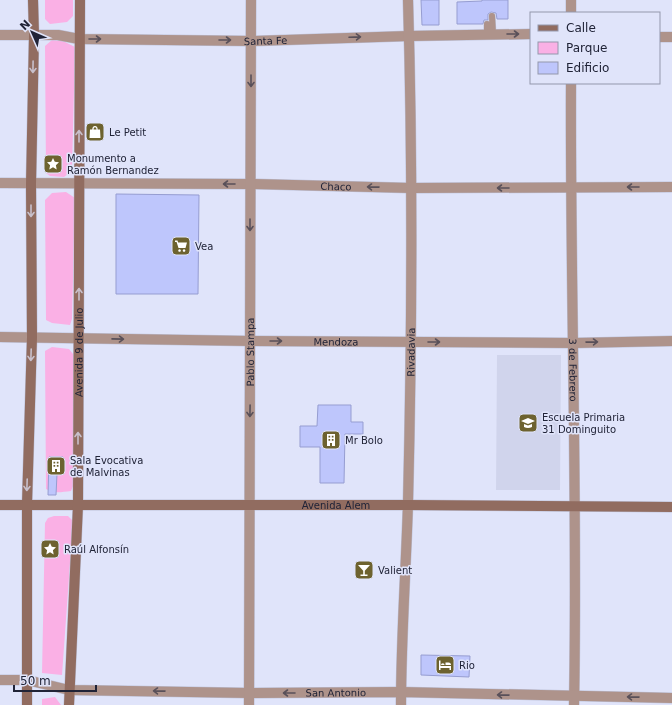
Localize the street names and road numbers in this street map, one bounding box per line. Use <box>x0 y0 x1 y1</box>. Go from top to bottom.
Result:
street label: Santa Fe <box>244 34 288 47</box>
street label: Chaco <box>320 180 352 192</box>
street label: Avenida 9 de Julio <box>73 307 84 397</box>
street label: Pablo Stampa <box>244 318 256 386</box>
street label: Rivadavia <box>405 328 416 377</box>
street label: Mendoza <box>313 336 359 347</box>
street label: 3 de Febrero <box>567 338 579 402</box>
street label: Avenida Alem <box>302 500 370 511</box>
street label: San Antonio <box>306 687 366 698</box>

